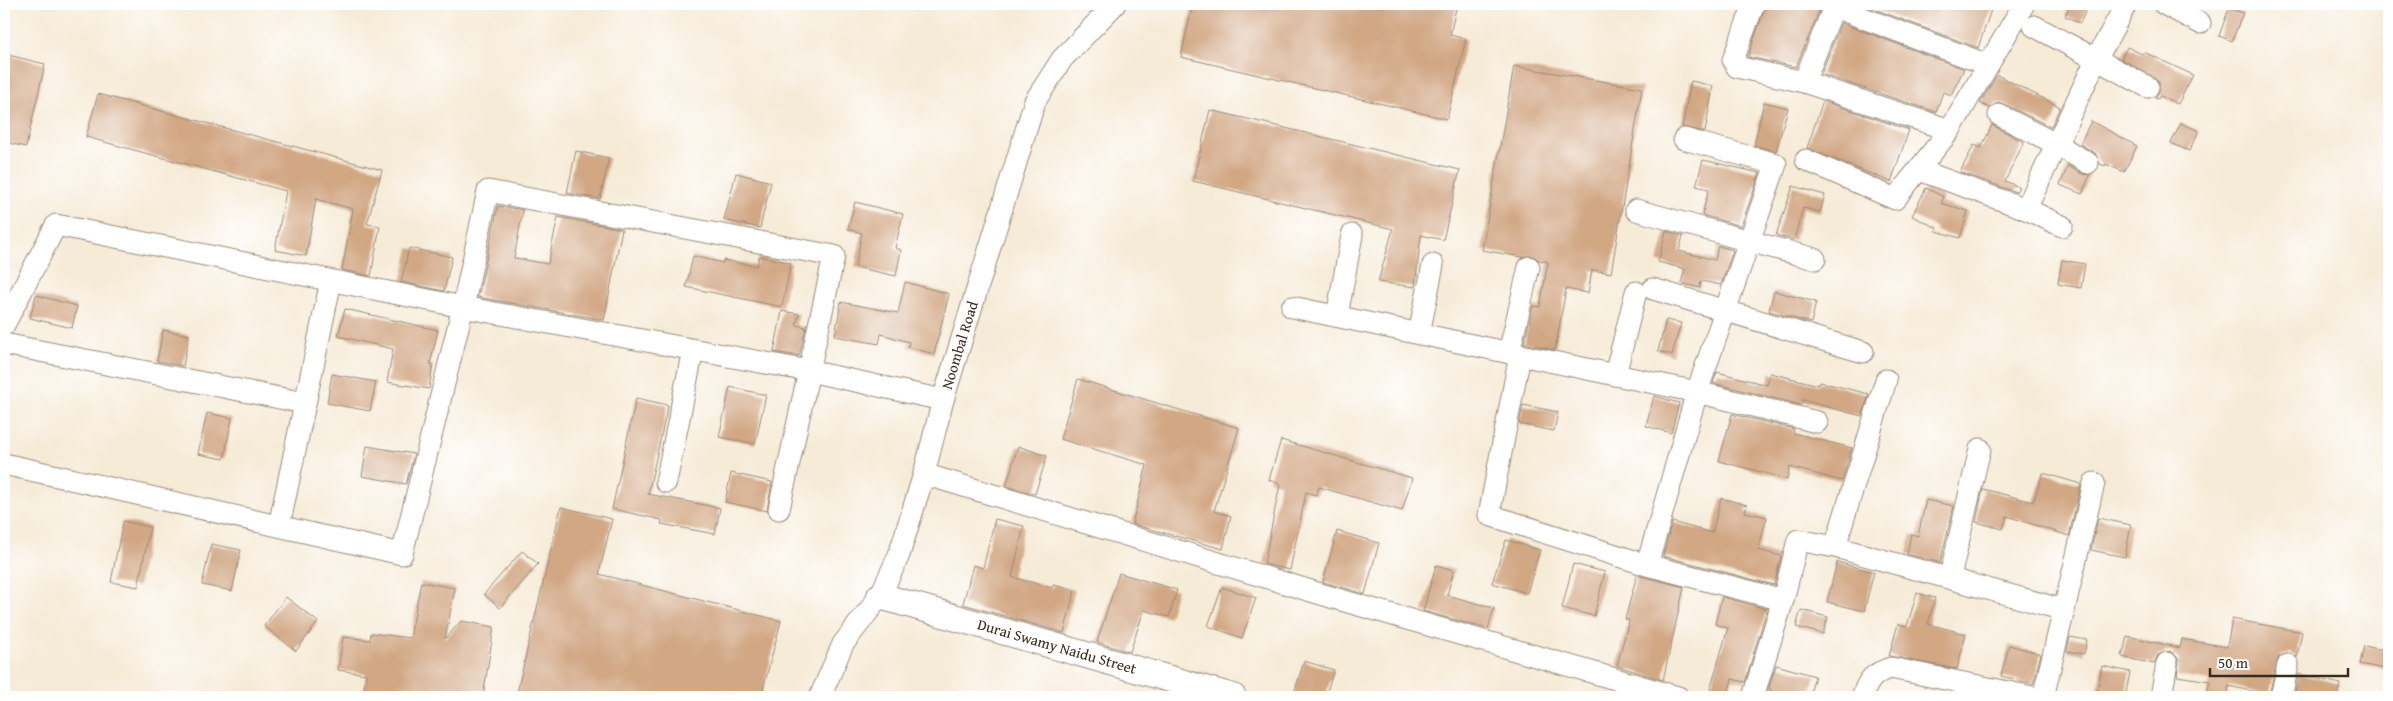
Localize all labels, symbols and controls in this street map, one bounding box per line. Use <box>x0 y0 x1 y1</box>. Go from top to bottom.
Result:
street label: Noombal Road <box>936 298 983 392</box>
street label: Durai Swamy Naidu Street <box>975 613 1140 679</box>
scale bar <box>2210 646 2348 678</box>
text: 50 m <box>2218 652 2249 673</box>

